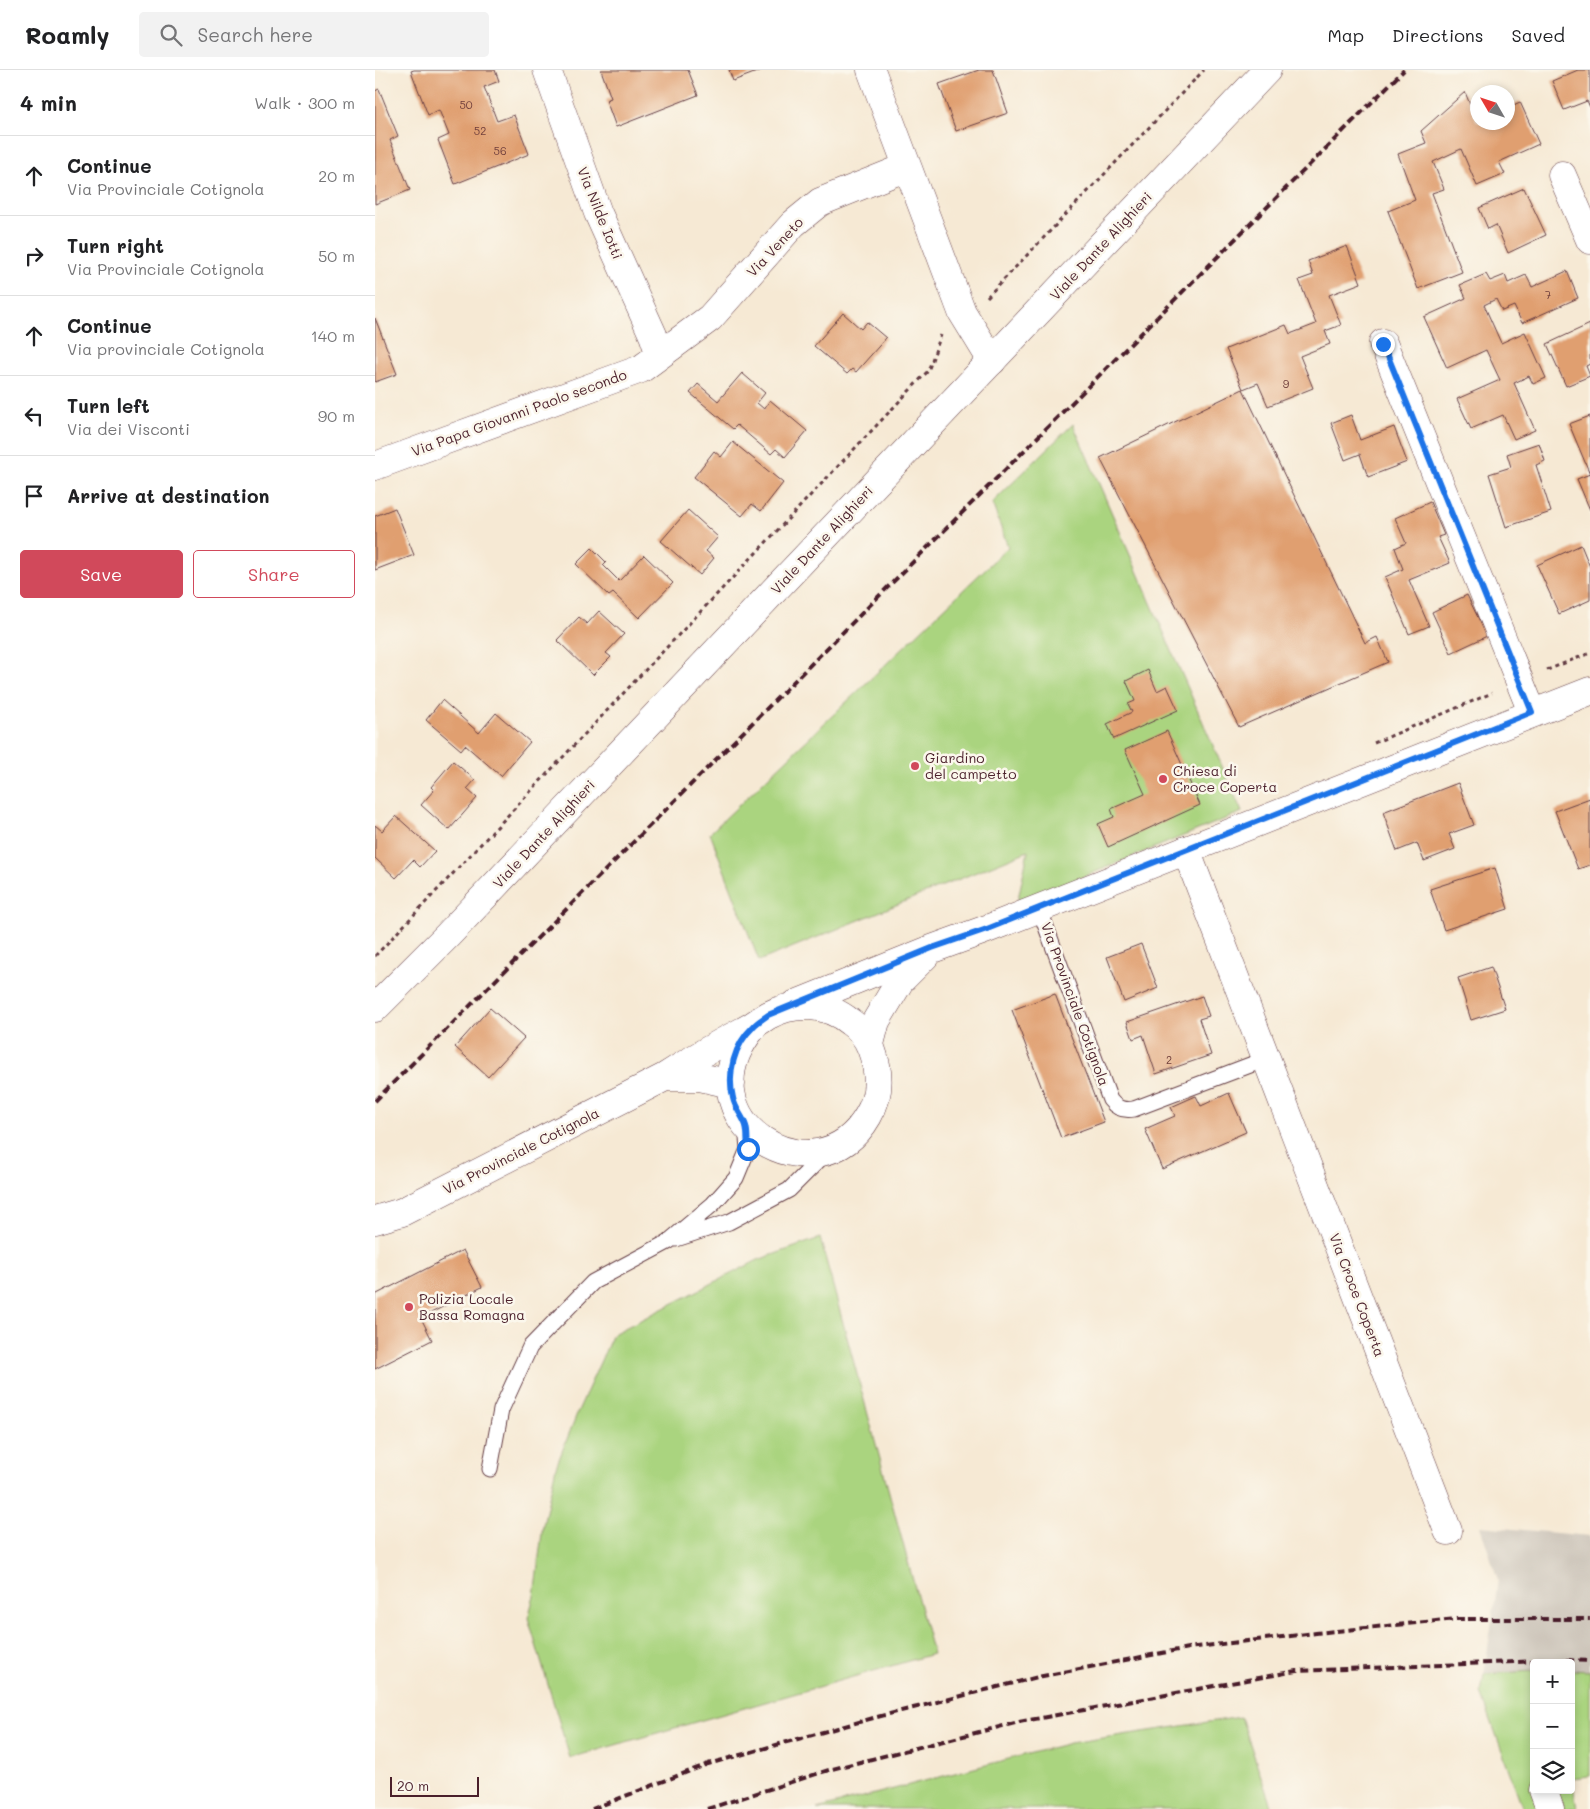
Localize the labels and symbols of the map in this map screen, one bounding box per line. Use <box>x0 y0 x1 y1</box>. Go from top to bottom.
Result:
north arrow <box>1470 85 1515 130</box>
house number: 50 <box>459 97 473 112</box>
house number: 52 <box>474 123 486 138</box>
house number: 56 <box>493 143 507 158</box>
street label: Via Nilde Iotti <box>573 164 628 262</box>
street label: Viale Dante Alighieri <box>1045 187 1156 304</box>
street label: Via Veneto <box>742 213 807 281</box>
house number: 7 <box>1545 287 1551 302</box>
route end <box>1372 333 1395 356</box>
street label: Via Papa Giovanni Paolo secondo <box>409 365 629 460</box>
house number: 9 <box>1283 376 1290 391</box>
street label: Viale Dante Alighieri <box>766 481 877 598</box>
place label: Giardino del campetto <box>925 748 1017 783</box>
marker: Giardino del campetto <box>909 760 921 772</box>
place label: Chiesa di Croce Coperta <box>1173 761 1277 796</box>
marker: Chiesa di Croce Coperta <box>1157 773 1169 785</box>
street label: Viale Dante Alighieri <box>488 775 599 892</box>
street label: Via Provinciale Cotignola <box>1037 919 1114 1088</box>
house number: 2 <box>1166 1052 1172 1067</box>
street label: Via Provinciale Cotignola <box>439 1103 602 1198</box>
route start <box>737 1138 760 1161</box>
street label: Via Croce Coperta <box>1325 1230 1390 1359</box>
place label: Polizia Locale Bassa Romagna <box>419 1289 525 1324</box>
marker: Polizia Locale Bassa Romagna <box>403 1301 415 1313</box>
scale bar <box>390 1774 479 1797</box>

